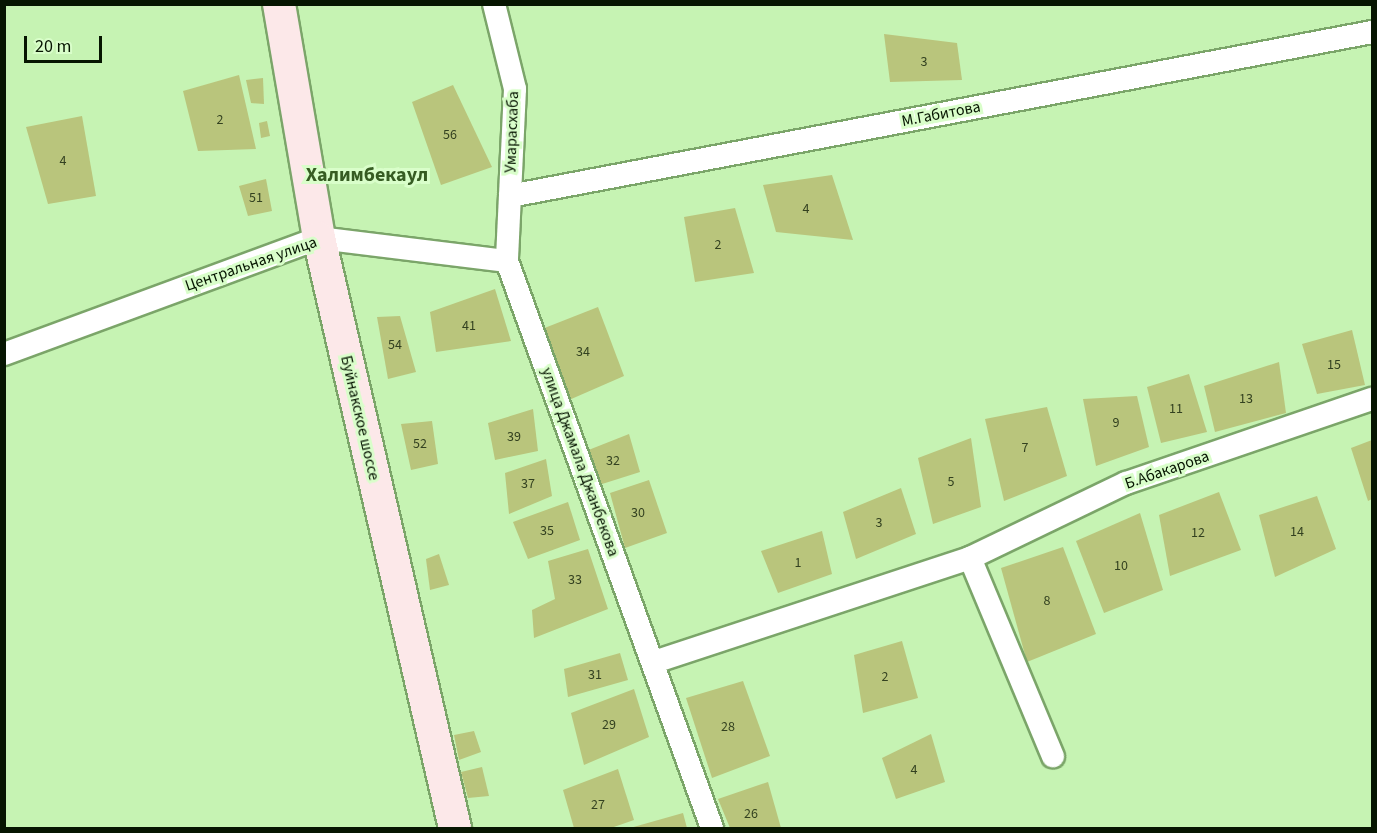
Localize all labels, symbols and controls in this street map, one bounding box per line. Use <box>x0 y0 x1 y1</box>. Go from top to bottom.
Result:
scale bar <box>27 24 105 62</box>
text: 20 m <box>35 34 71 59</box>
house number: 3 <box>921 54 927 70</box>
street label: Умарасхаба <box>501 91 523 173</box>
street label: М.Габитова <box>900 97 982 131</box>
house number: 2 <box>217 112 223 128</box>
house number: 56 <box>443 127 457 143</box>
house number: 4 <box>60 153 66 169</box>
district label: Халимбекаул <box>306 163 428 187</box>
house number: 51 <box>249 190 263 206</box>
house number: 4 <box>803 201 809 217</box>
street label: Центральная улица <box>183 232 319 296</box>
house number: 2 <box>715 237 721 253</box>
house number: 41 <box>462 318 476 334</box>
house number: 54 <box>388 337 402 353</box>
house number: 34 <box>576 344 590 360</box>
street label: Буйнакское шоссе <box>336 354 384 482</box>
house number: 15 <box>1327 357 1341 373</box>
street label: улица Джамала Джанбекова <box>537 365 623 559</box>
house number: 13 <box>1239 391 1253 407</box>
house number: 11 <box>1169 401 1183 417</box>
house number: 9 <box>1113 415 1119 431</box>
house number: 39 <box>507 429 521 445</box>
house number: 52 <box>413 436 427 452</box>
house number: 7 <box>1022 440 1028 456</box>
street label: Б.Абакарова <box>1122 447 1212 493</box>
house number: 32 <box>606 453 620 469</box>
house number: 5 <box>948 474 954 490</box>
house number: 37 <box>521 476 535 492</box>
house number: 30 <box>631 505 645 521</box>
house number: 3 <box>876 515 882 531</box>
house number: 35 <box>540 523 554 539</box>
house number: 14 <box>1290 524 1304 540</box>
house number: 12 <box>1191 525 1205 541</box>
house number: 1 <box>795 555 801 571</box>
house number: 10 <box>1114 558 1128 574</box>
house number: 33 <box>568 572 582 588</box>
house number: 8 <box>1044 593 1050 609</box>
house number: 31 <box>588 667 602 683</box>
house number: 2 <box>882 669 888 685</box>
house number: 29 <box>602 717 616 733</box>
house number: 28 <box>721 719 735 735</box>
house number: 4 <box>911 762 917 778</box>
house number: 27 <box>591 797 605 813</box>
house number: 26 <box>744 806 758 822</box>

